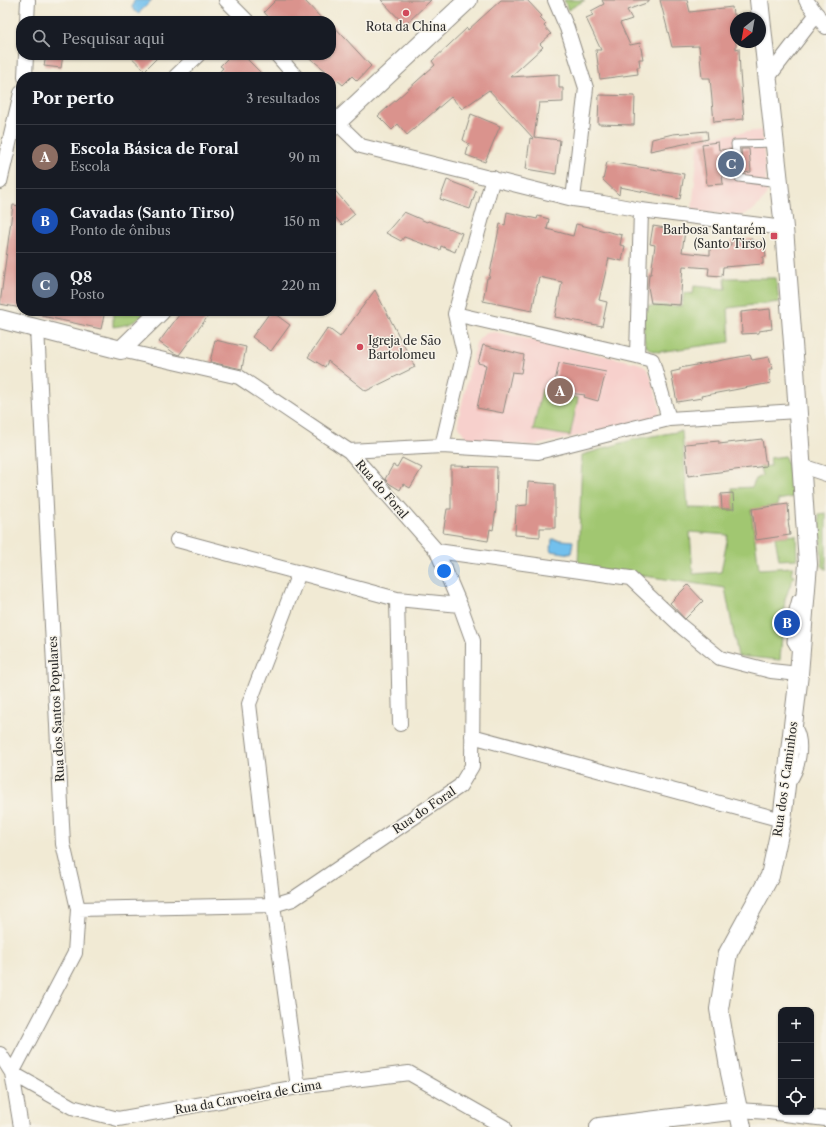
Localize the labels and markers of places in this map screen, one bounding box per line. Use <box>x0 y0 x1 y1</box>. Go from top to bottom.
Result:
marker: Rota da China <box>401 8 411 18</box>
place label: Rota da China <box>366 19 447 34</box>
pin: C <box>718 149 744 179</box>
place label: Barbosa Santarém (Santo Tirso) <box>663 222 766 251</box>
marker: Barbosa Santarém (Santo Tirso) <box>769 231 779 241</box>
place label: Igreja de São Bartolomeu <box>368 333 441 362</box>
marker: Igreja de São Bartolomeu <box>355 342 365 352</box>
pin: A <box>547 376 573 406</box>
pin: B <box>774 608 800 638</box>

